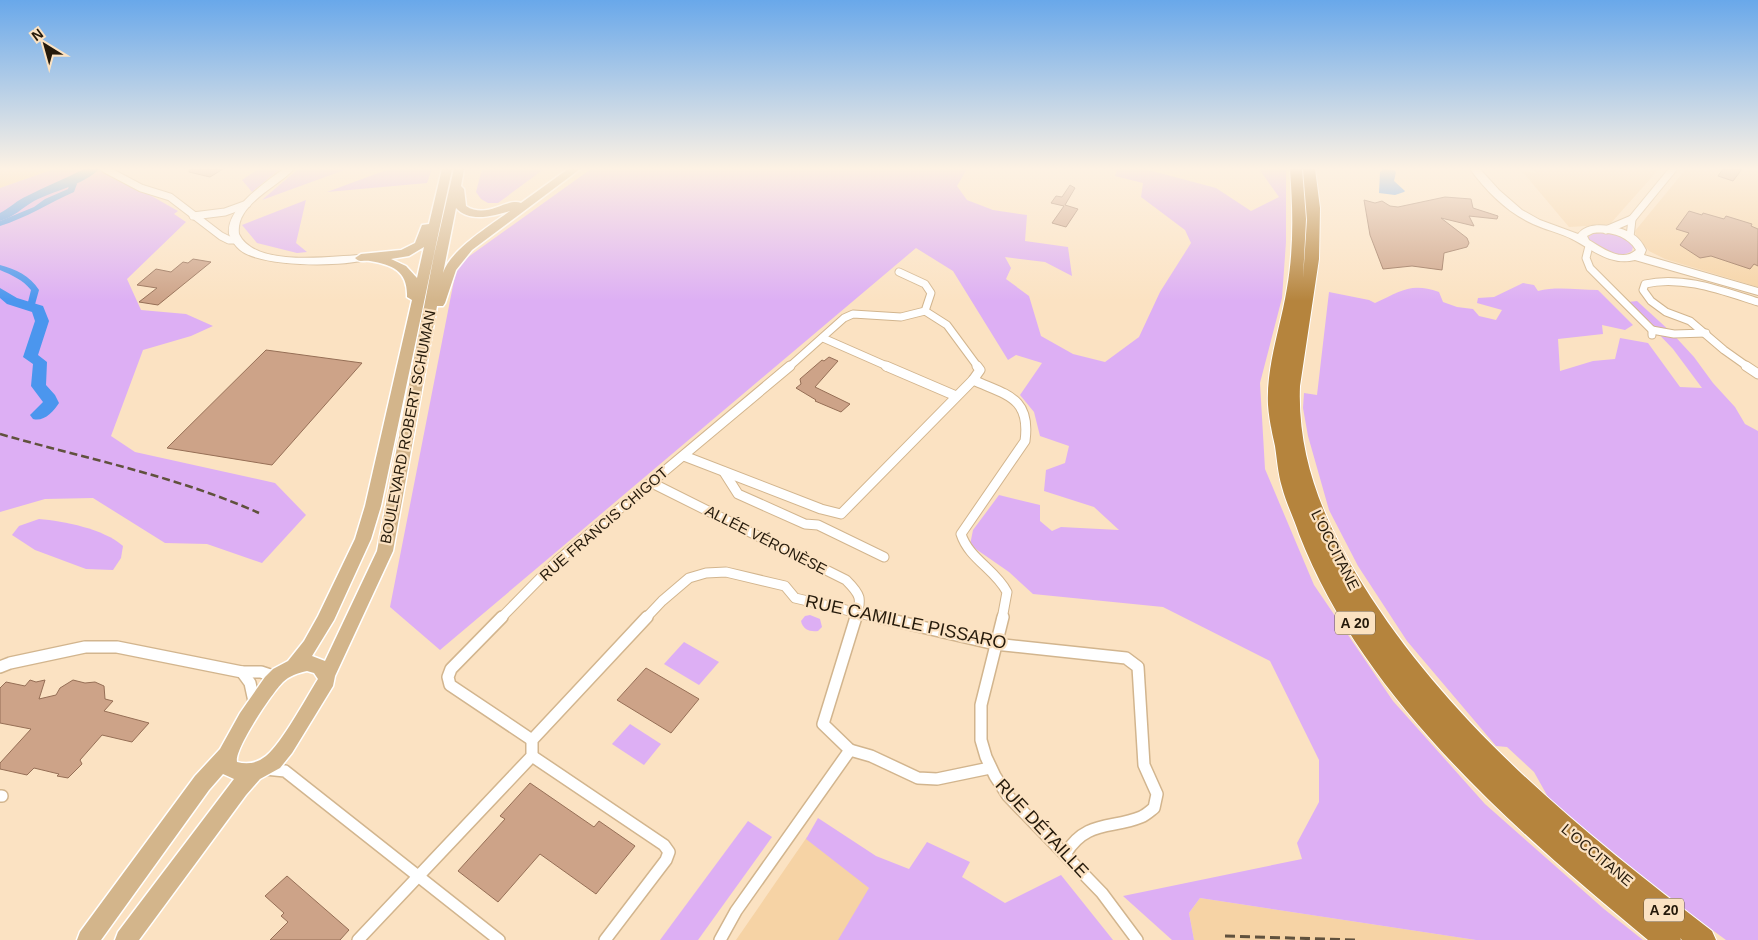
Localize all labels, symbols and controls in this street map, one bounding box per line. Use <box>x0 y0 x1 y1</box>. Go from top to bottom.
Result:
north arrow <box>20 20 70 70</box>
text: N <box>28 25 46 44</box>
street label: BOULEVARD ROBERT SCHUMAN <box>377 309 439 545</box>
street label: RUE FRANCIS CHIGOT <box>536 463 671 584</box>
street label: ALLÉE VÉRONÈSE <box>703 502 830 578</box>
street label: L'OCCITANE <box>1308 507 1363 593</box>
street label: RUE CAMILLE PISSARO <box>804 591 1008 653</box>
road number: A 20 <box>1335 612 1375 634</box>
street label: RUE DÉTAILLE <box>991 775 1093 881</box>
street label: L'OCCITANE <box>1558 820 1636 889</box>
road number: A 20 <box>1644 898 1684 922</box>

